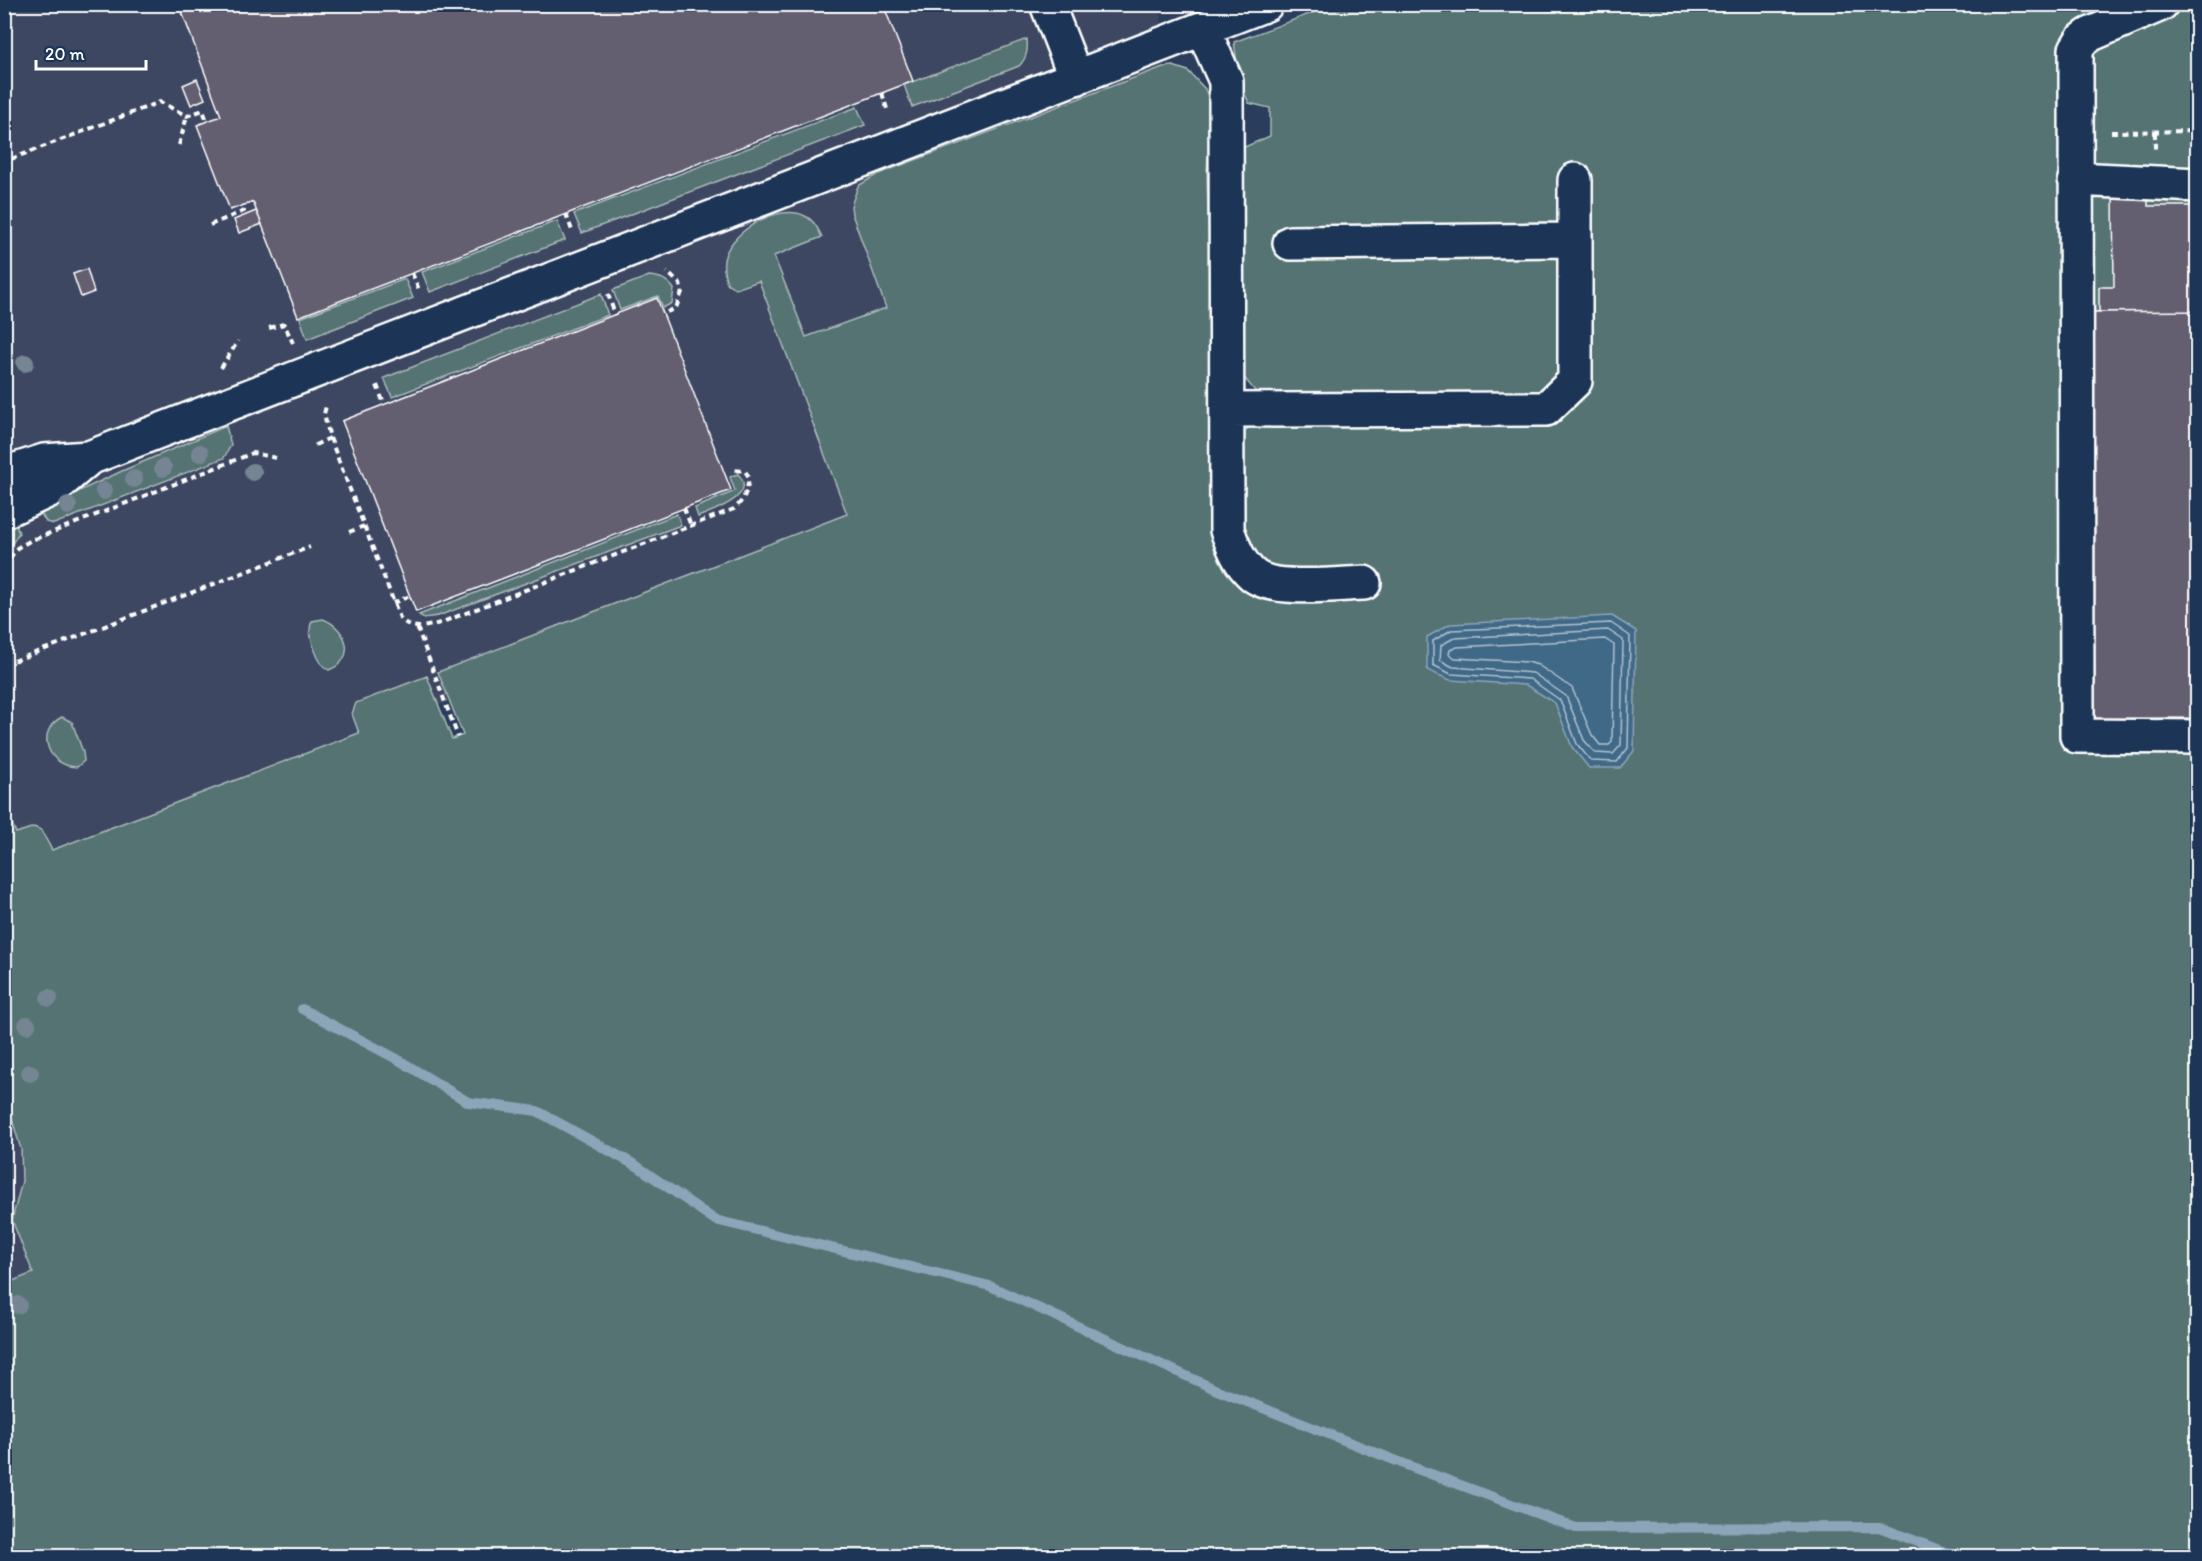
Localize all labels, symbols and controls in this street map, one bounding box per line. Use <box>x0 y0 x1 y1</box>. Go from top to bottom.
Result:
scale bar <box>36 33 146 71</box>
text: 20 m <box>45 43 85 65</box>

